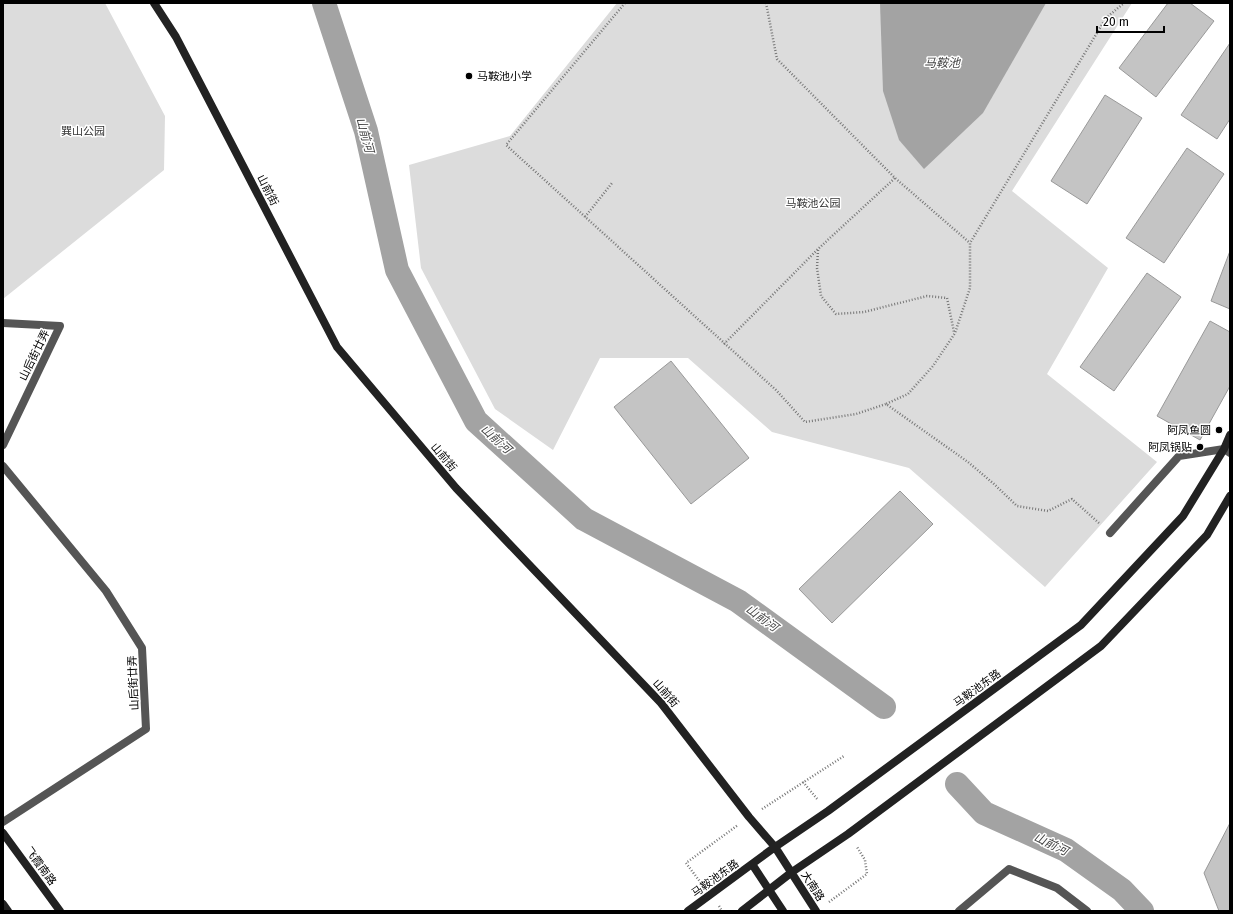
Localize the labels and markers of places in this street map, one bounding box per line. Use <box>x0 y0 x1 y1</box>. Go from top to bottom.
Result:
place label: 马鞍池小学 <box>477 70 532 83</box>
marker: 马鞍池小学 <box>464 71 474 81</box>
place label: 阿凤鱼圆 <box>1167 424 1211 437</box>
marker: 阿凤鱼圆 <box>1214 425 1224 435</box>
place label: 阿凤锅贴 <box>1148 441 1192 454</box>
marker: 阿凤锅贴 <box>1195 442 1205 452</box>

